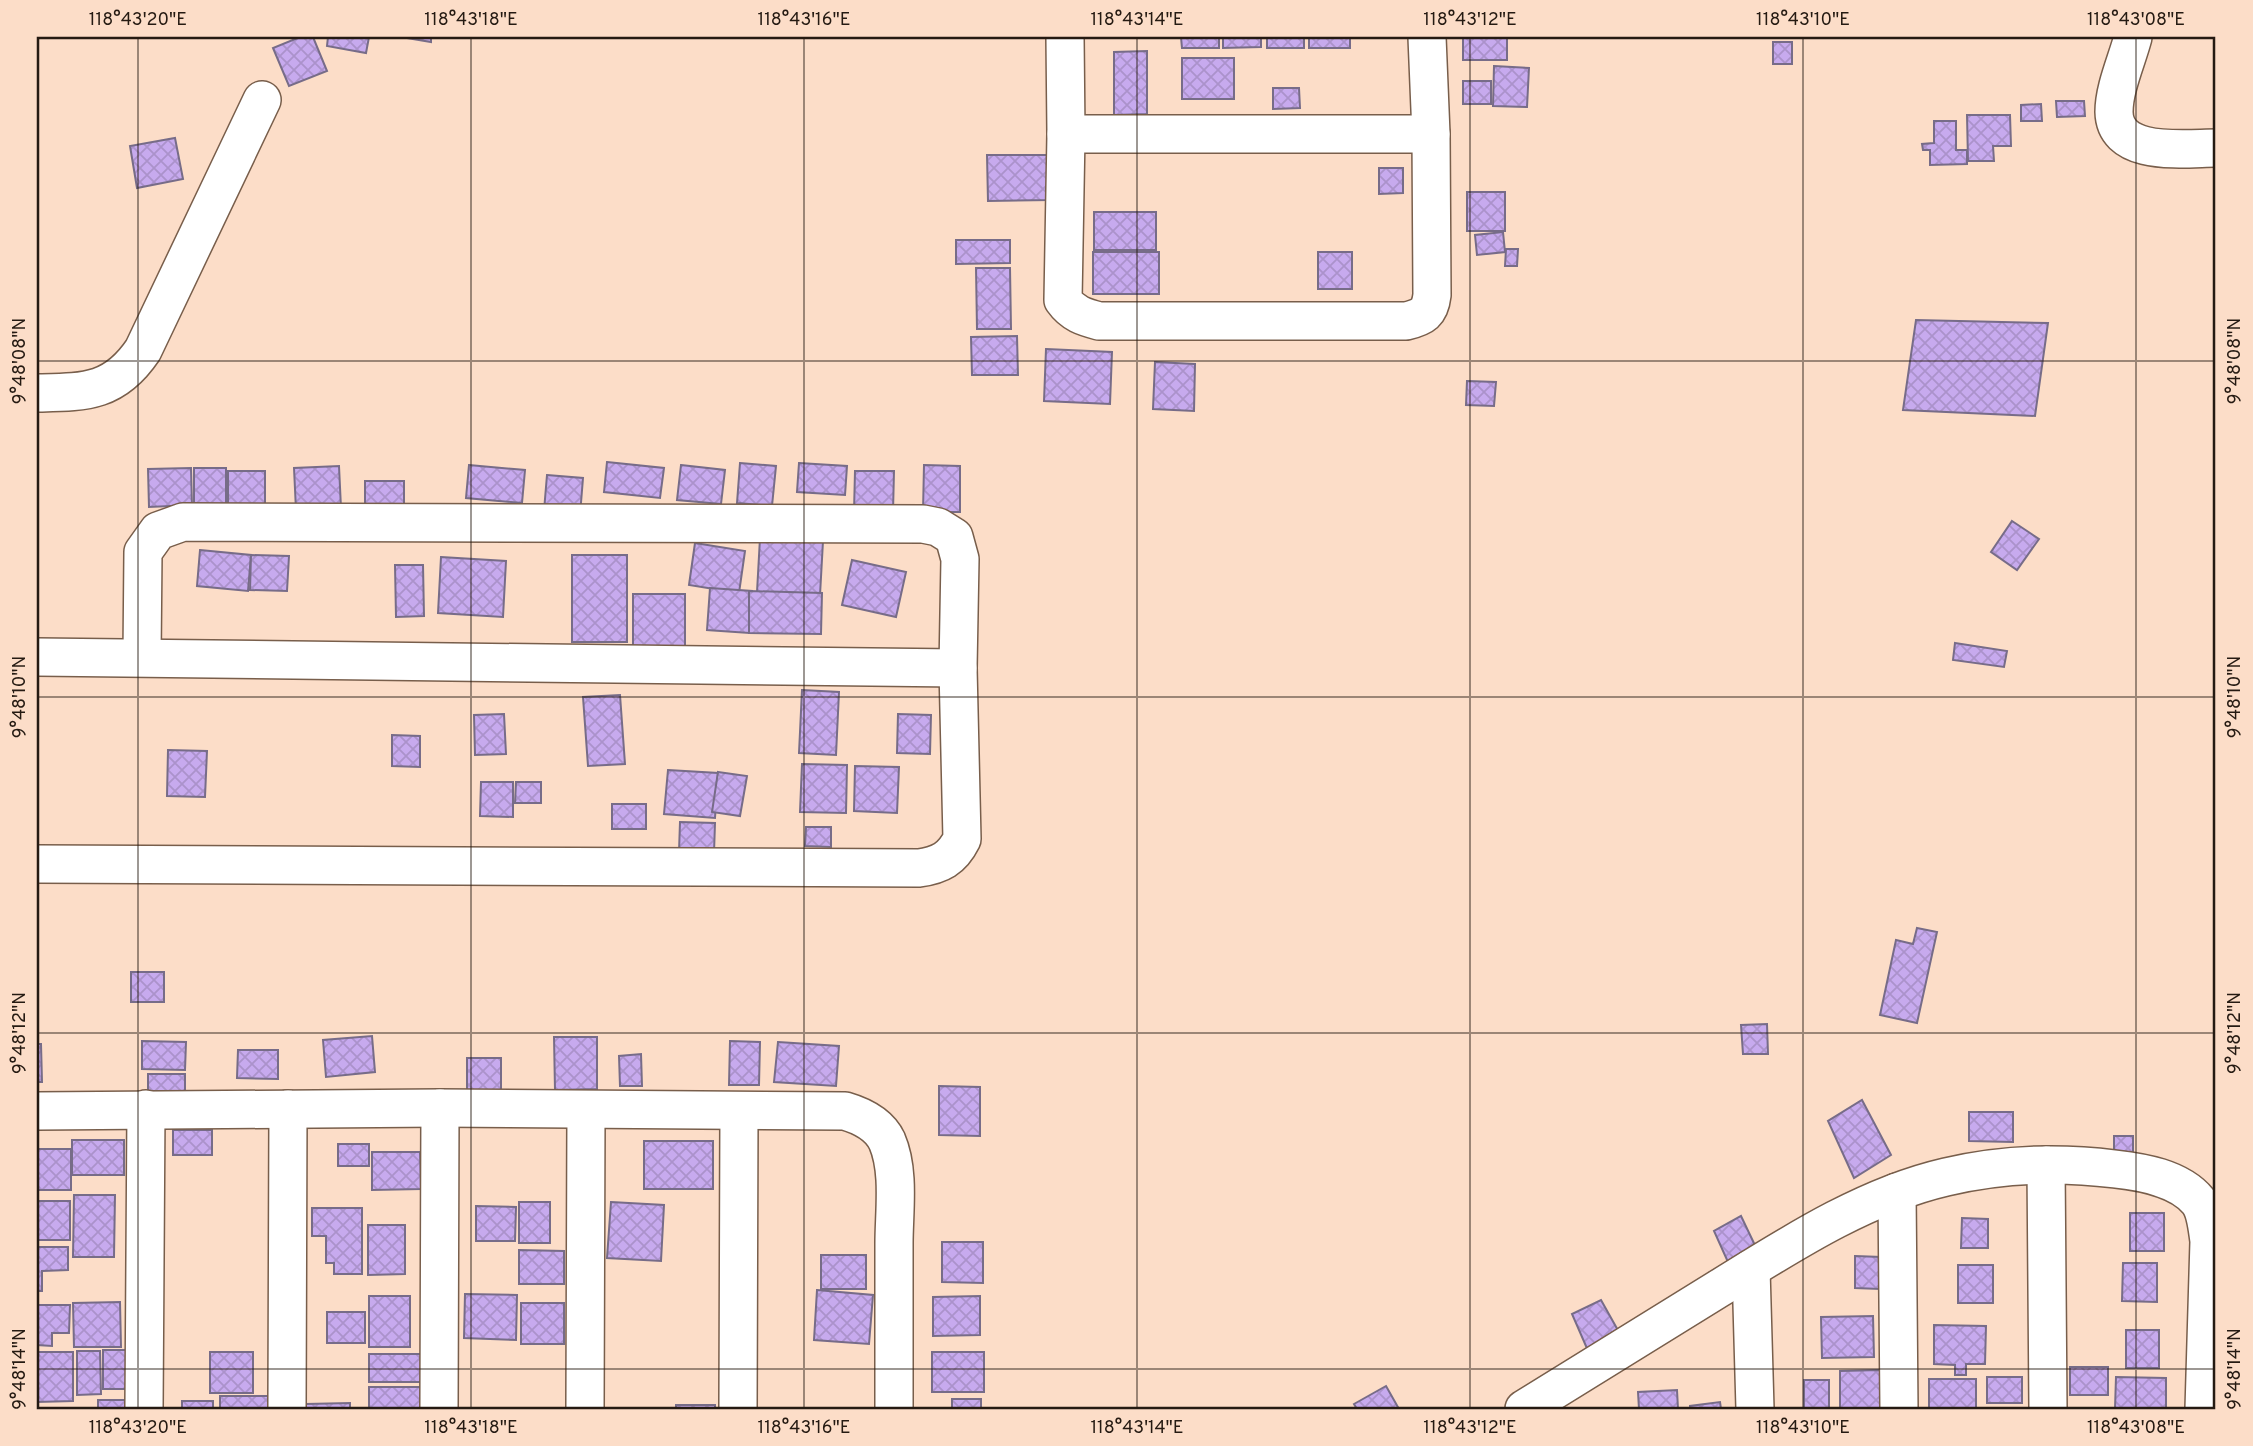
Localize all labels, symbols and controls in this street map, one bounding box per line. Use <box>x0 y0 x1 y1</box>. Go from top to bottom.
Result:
text: 118°43'20"E <box>89 9 187 32</box>
text: 118°43'18"E <box>424 9 518 32</box>
text: 118°43'16"E <box>757 9 851 32</box>
text: 118°43'14"E <box>1090 9 1184 32</box>
text: 118°43'12"E <box>1423 9 1517 32</box>
text: 118°43'10"E <box>1756 9 1850 32</box>
text: 118°43'08"E <box>2087 9 2185 32</box>
text: 9°48'08"N <box>9 318 32 404</box>
text: 9°48'08"N <box>2224 318 2247 404</box>
text: 9°48'10"N <box>9 656 32 738</box>
text: 9°48'10"N <box>2224 656 2247 738</box>
text: 9°48'12"N <box>9 992 32 1074</box>
text: 9°48'12"N <box>2224 992 2247 1074</box>
text: 9°48'14"N <box>9 1328 32 1410</box>
text: 9°48'14"N <box>2224 1328 2247 1410</box>
text: 118°43'20"E <box>89 1417 187 1440</box>
text: 118°43'18"E <box>424 1417 518 1440</box>
text: 118°43'16"E <box>757 1417 851 1440</box>
text: 118°43'14"E <box>1090 1417 1184 1440</box>
text: 118°43'12"E <box>1423 1417 1517 1440</box>
text: 118°43'10"E <box>1756 1417 1850 1440</box>
text: 118°43'08"E <box>2087 1417 2185 1440</box>

